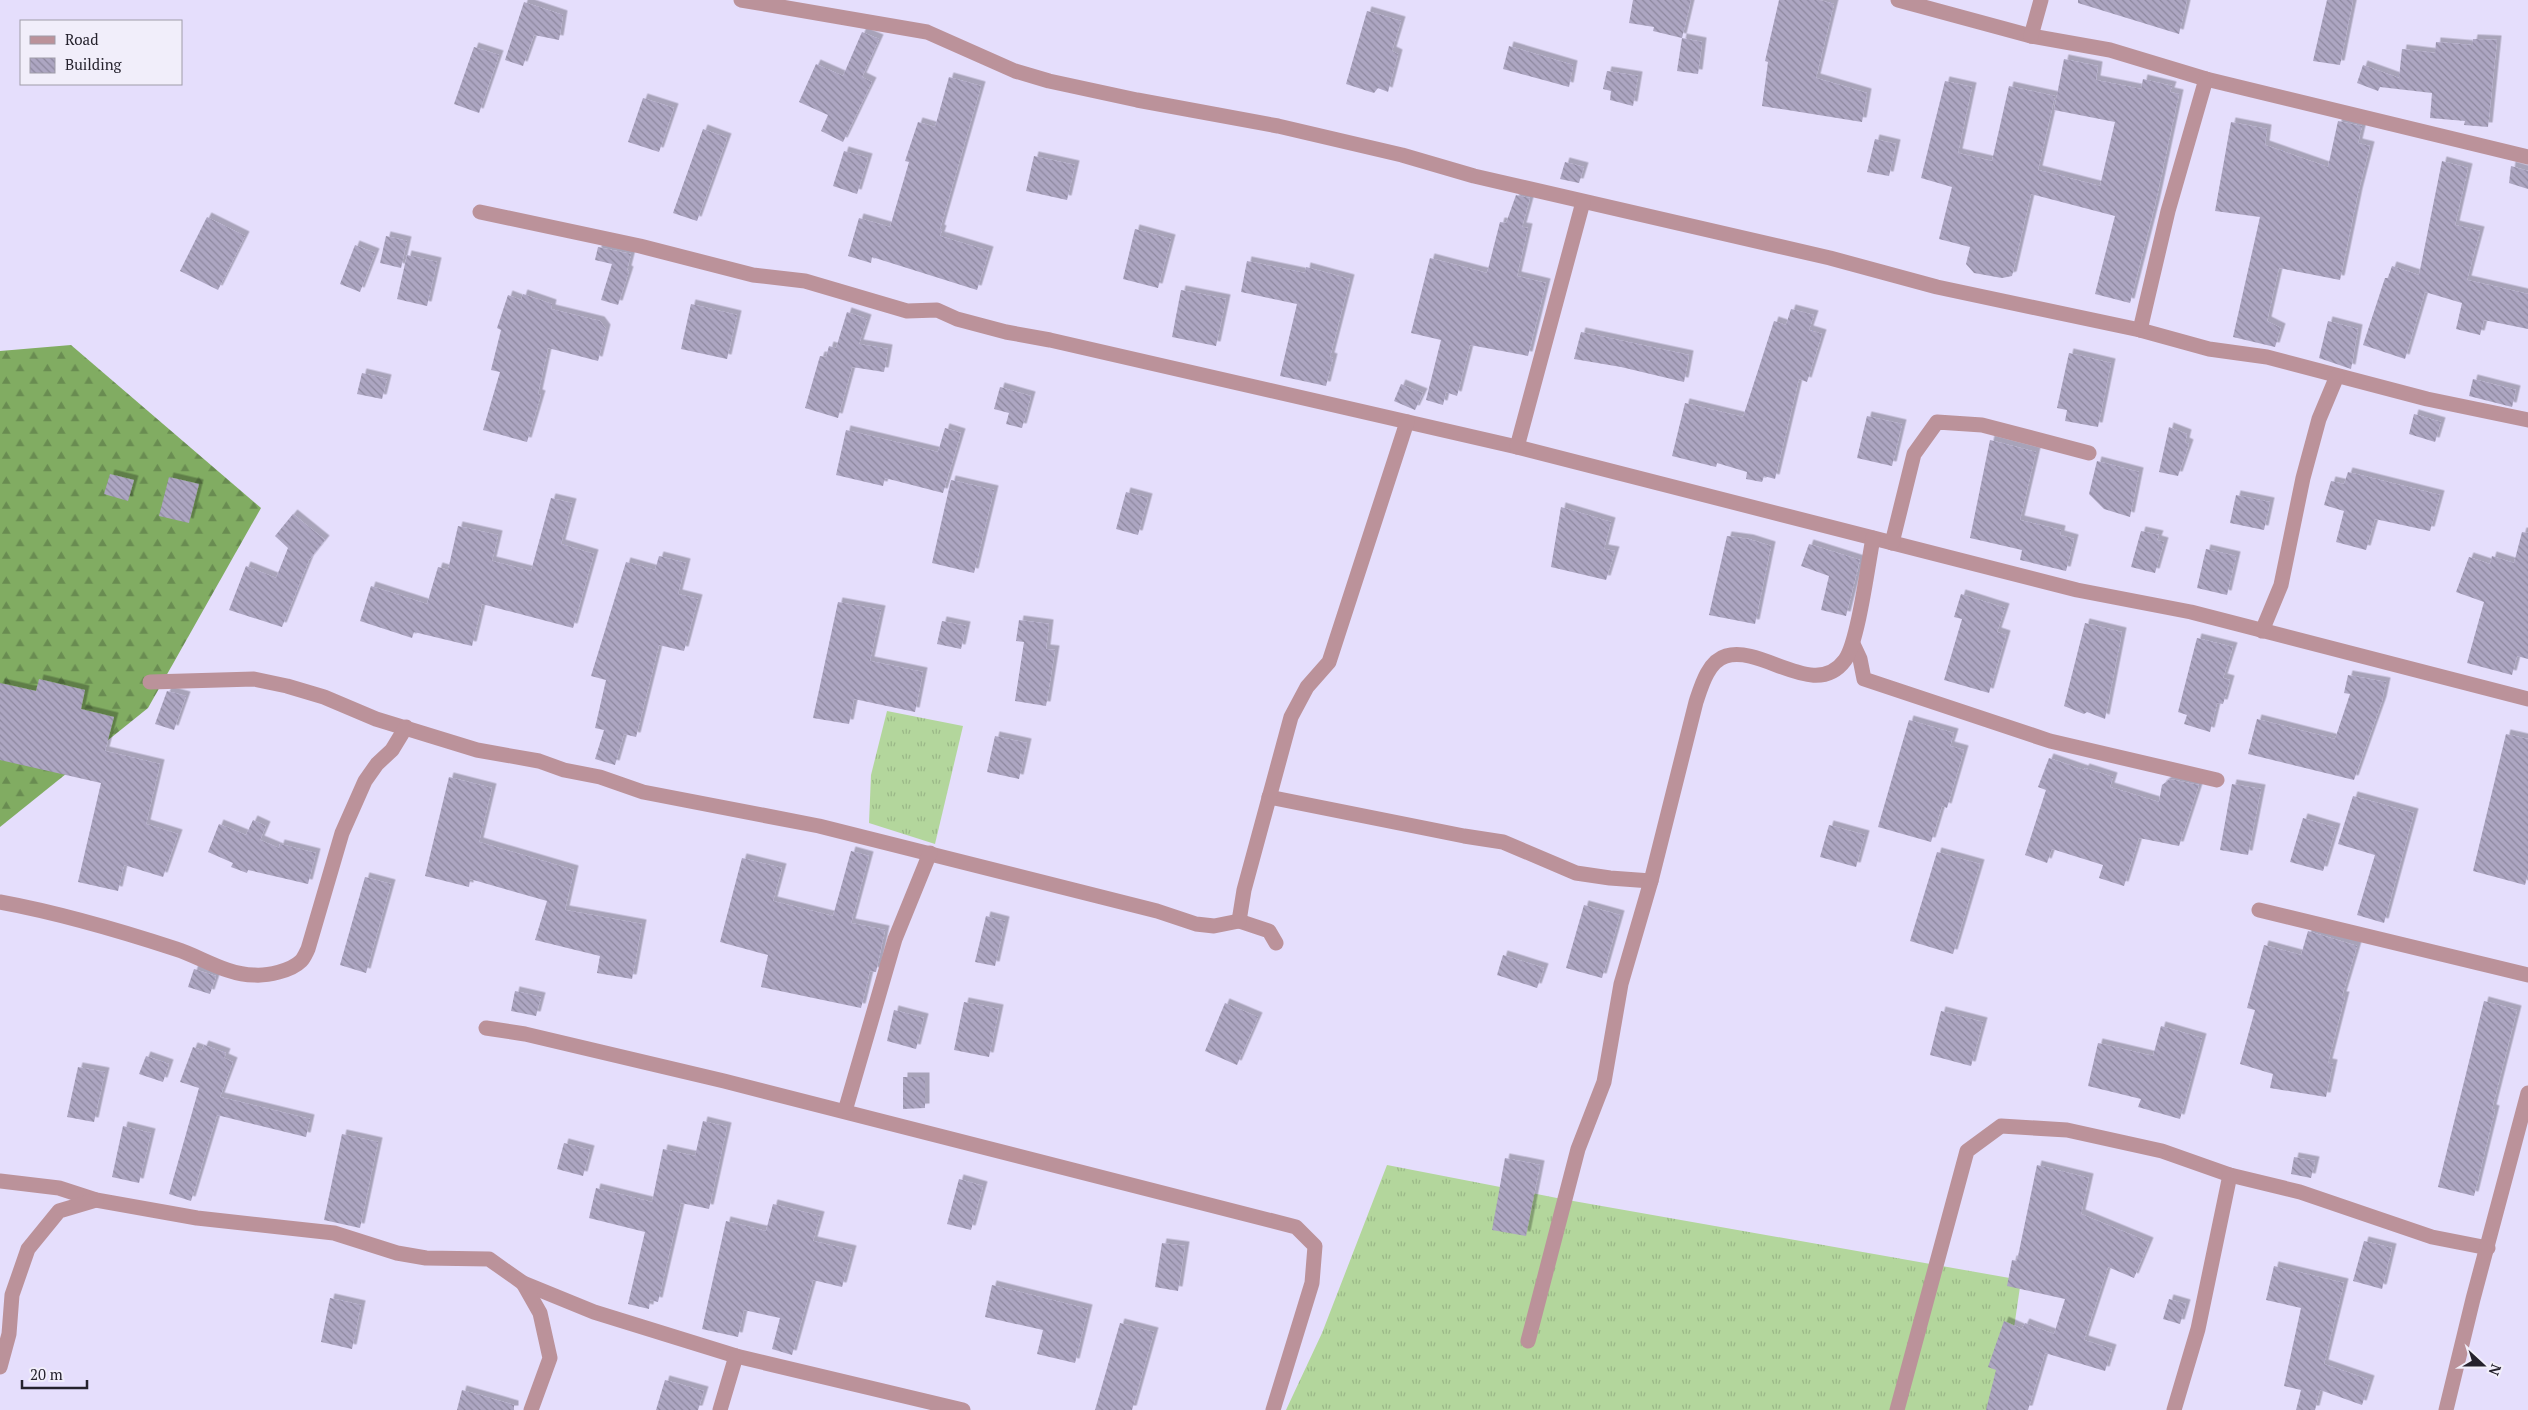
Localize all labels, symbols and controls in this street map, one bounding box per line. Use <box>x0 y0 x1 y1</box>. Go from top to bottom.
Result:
legend <box>20 20 182 85</box>
text: Road <box>65 29 98 49</box>
text: Building <box>65 54 123 74</box>
north arrow <box>2458 1340 2508 1390</box>
scale bar <box>22 1358 88 1390</box>
text: N <box>2485 1361 2506 1379</box>
text: 20 m <box>30 1364 63 1384</box>

